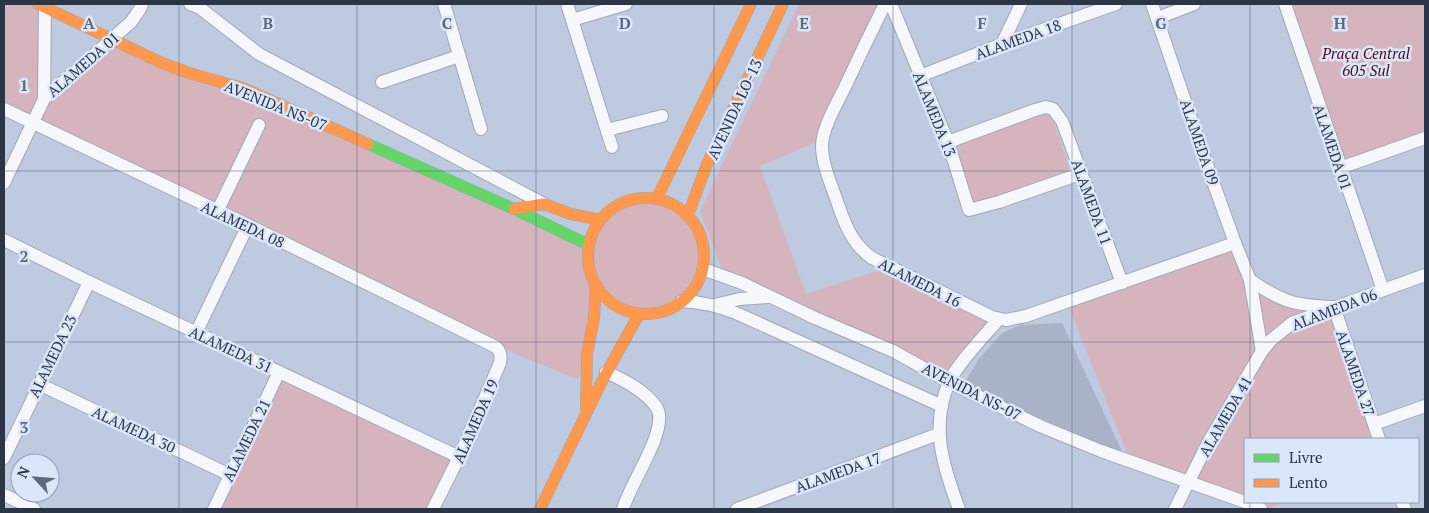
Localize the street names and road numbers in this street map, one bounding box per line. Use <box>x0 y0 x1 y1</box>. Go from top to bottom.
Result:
street label: ALAMEDA 18 <box>972 14 1064 64</box>
street label: ALAMEDA 01 <box>43 27 123 101</box>
street label: AVENIDA LO-13 <box>702 56 766 162</box>
street label: ALAMEDA 13 <box>909 69 961 159</box>
street label: AVENIDA NS-07 <box>222 75 330 135</box>
street label: ALAMEDA 09 <box>1176 96 1224 188</box>
street label: ALAMEDA 01 <box>1309 101 1357 193</box>
street label: ALAMEDA 11 <box>1067 156 1117 248</box>
street label: ALAMEDA 08 <box>198 196 288 252</box>
street label: ALAMEDA 16 <box>875 253 965 311</box>
street label: ALAMEDA 06 <box>1288 284 1380 334</box>
street label: ALAMEDA 23 <box>23 311 81 401</box>
street label: ALAMEDA 31 <box>186 321 276 377</box>
street label: ALAMEDA 27 <box>1332 327 1380 419</box>
street label: AVENIDA NS-07 <box>919 357 1025 425</box>
street label: ALAMEDA 41 <box>1194 372 1256 460</box>
street label: ALAMEDA 19 <box>448 376 502 466</box>
street label: ALAMEDA 21 <box>217 395 275 485</box>
street label: ALAMEDA 30 <box>89 401 179 457</box>
street label: ALAMEDA 17 <box>792 447 884 497</box>

